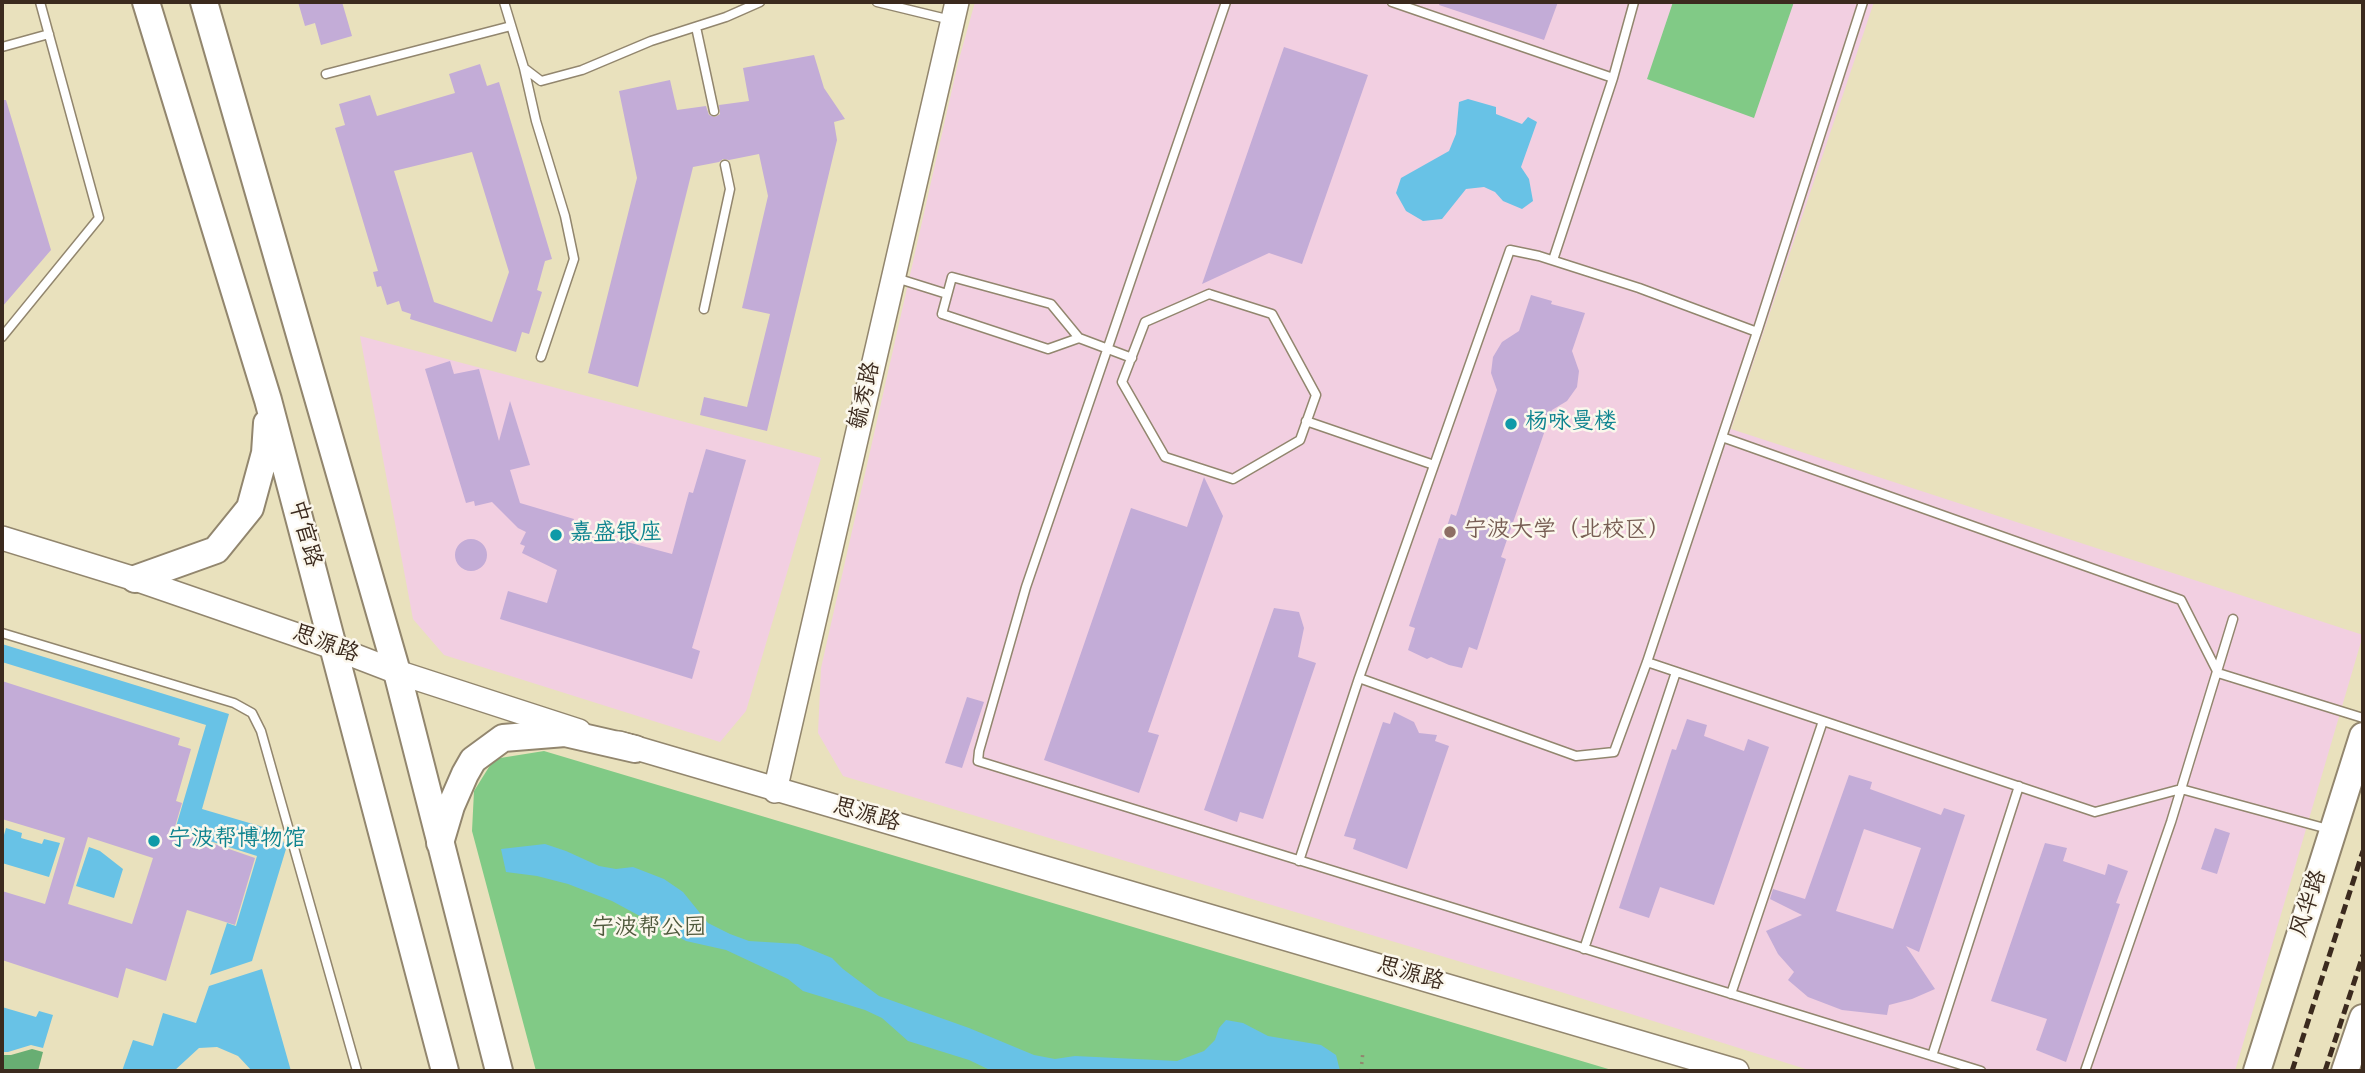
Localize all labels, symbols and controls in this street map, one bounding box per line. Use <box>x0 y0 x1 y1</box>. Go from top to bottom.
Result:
street label: 毓秀路 <box>846 359 888 433</box>
place label: 杨咏曼楼 <box>1525 410 1617 438</box>
marker: 杨咏曼楼 <box>1503 416 1519 432</box>
street label: 中官路 <box>281 497 325 571</box>
place label: 宁波大学（北校区） <box>1464 518 1671 546</box>
place label: 嘉盛银座 <box>570 521 662 549</box>
marker: 宁波大学（北校区） <box>1442 524 1458 540</box>
marker: 嘉盛银座 <box>548 527 564 543</box>
street label: 思源路 <box>288 621 362 671</box>
street label: 思源路 <box>829 794 903 840</box>
place label: 宁波帮博物馆 <box>168 827 306 855</box>
marker: 宁波帮博物馆 <box>146 833 162 849</box>
street label: 风华路 <box>2287 867 2335 941</box>
park label: 宁波帮公园 <box>592 916 706 944</box>
street label: 思源路 <box>1373 953 1447 999</box>

